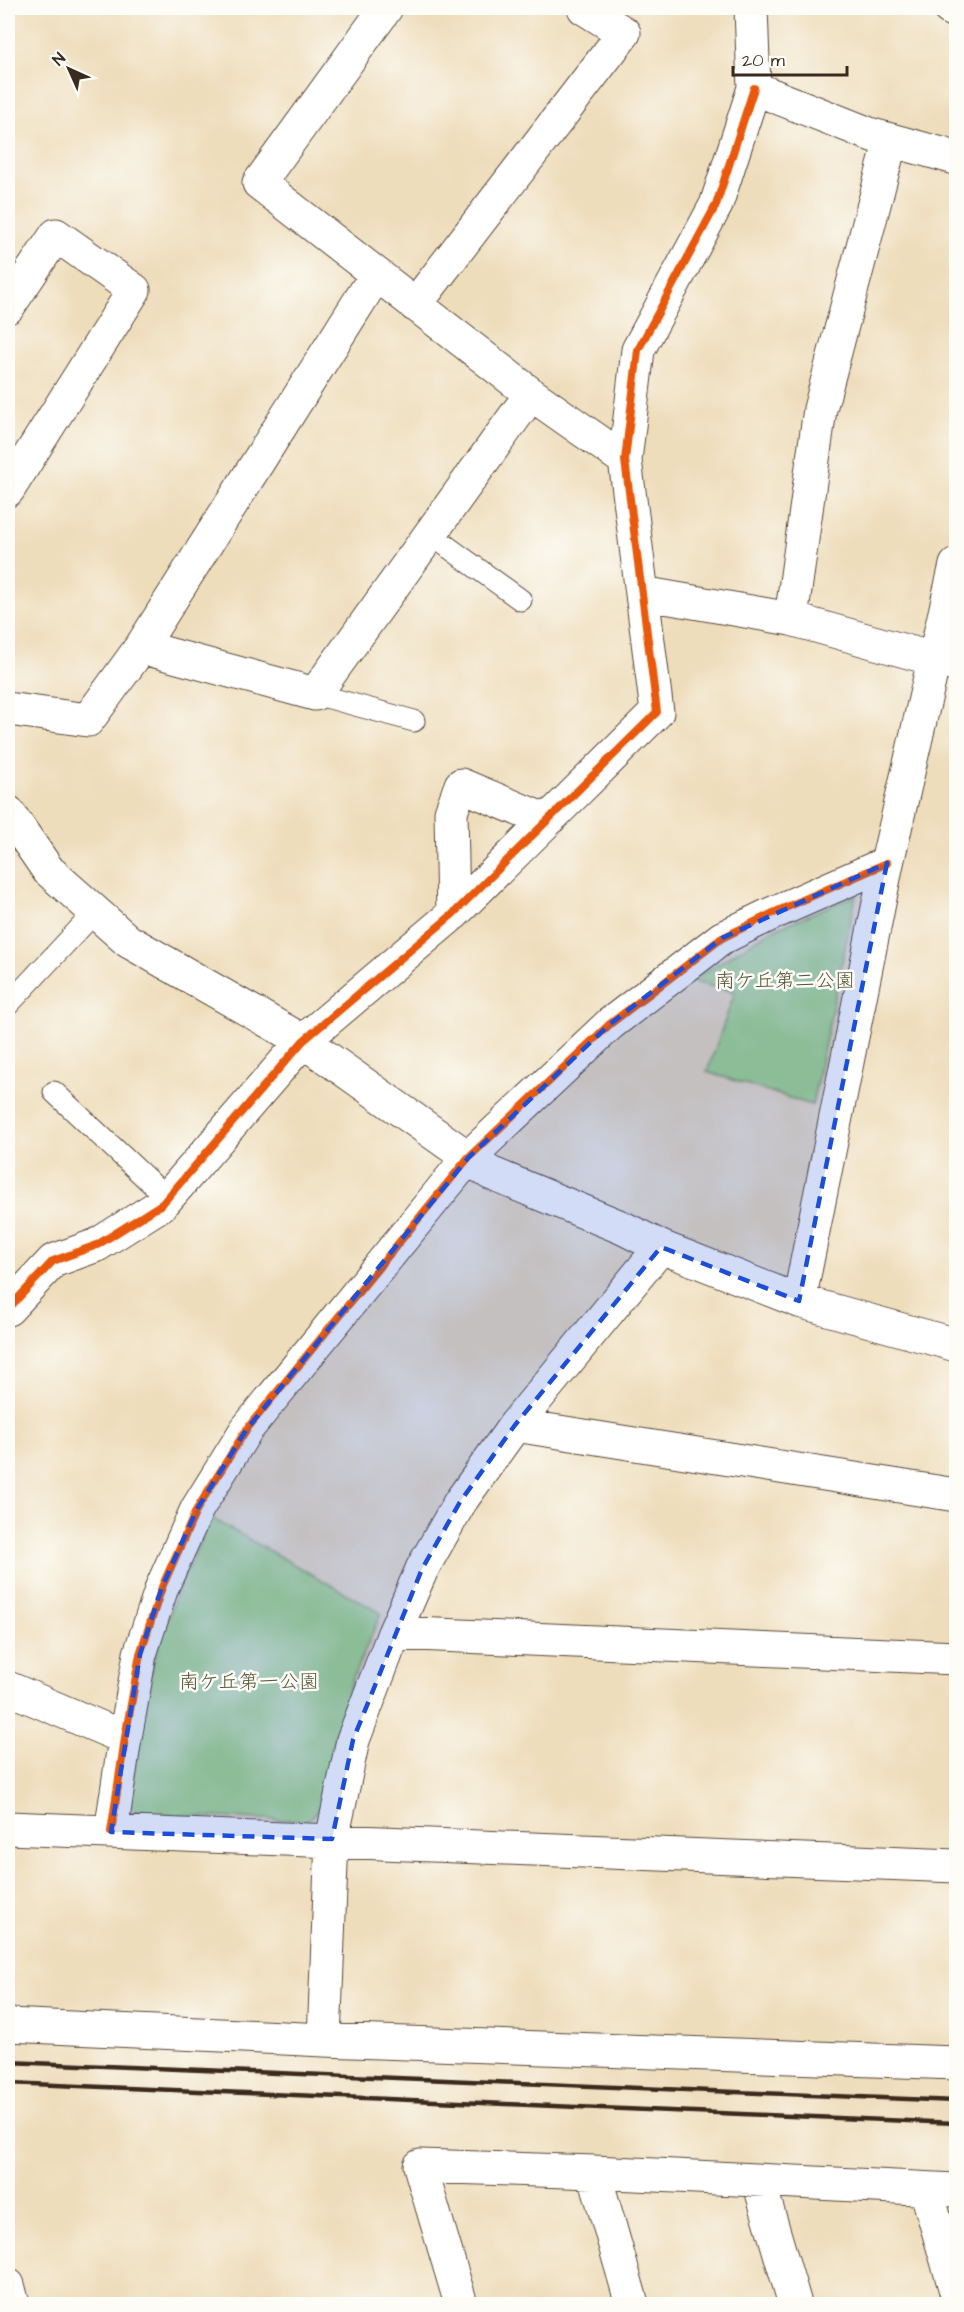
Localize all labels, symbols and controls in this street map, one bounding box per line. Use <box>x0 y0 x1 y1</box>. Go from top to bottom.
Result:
north arrow <box>39 39 99 99</box>
scale bar <box>733 39 847 77</box>
text: N <box>48 48 70 70</box>
text: 20 m <box>742 48 785 73</box>
park label: 南ケ丘第二公園 <box>715 967 855 995</box>
park label: 南ケ丘第一公園 <box>179 1668 319 1696</box>

